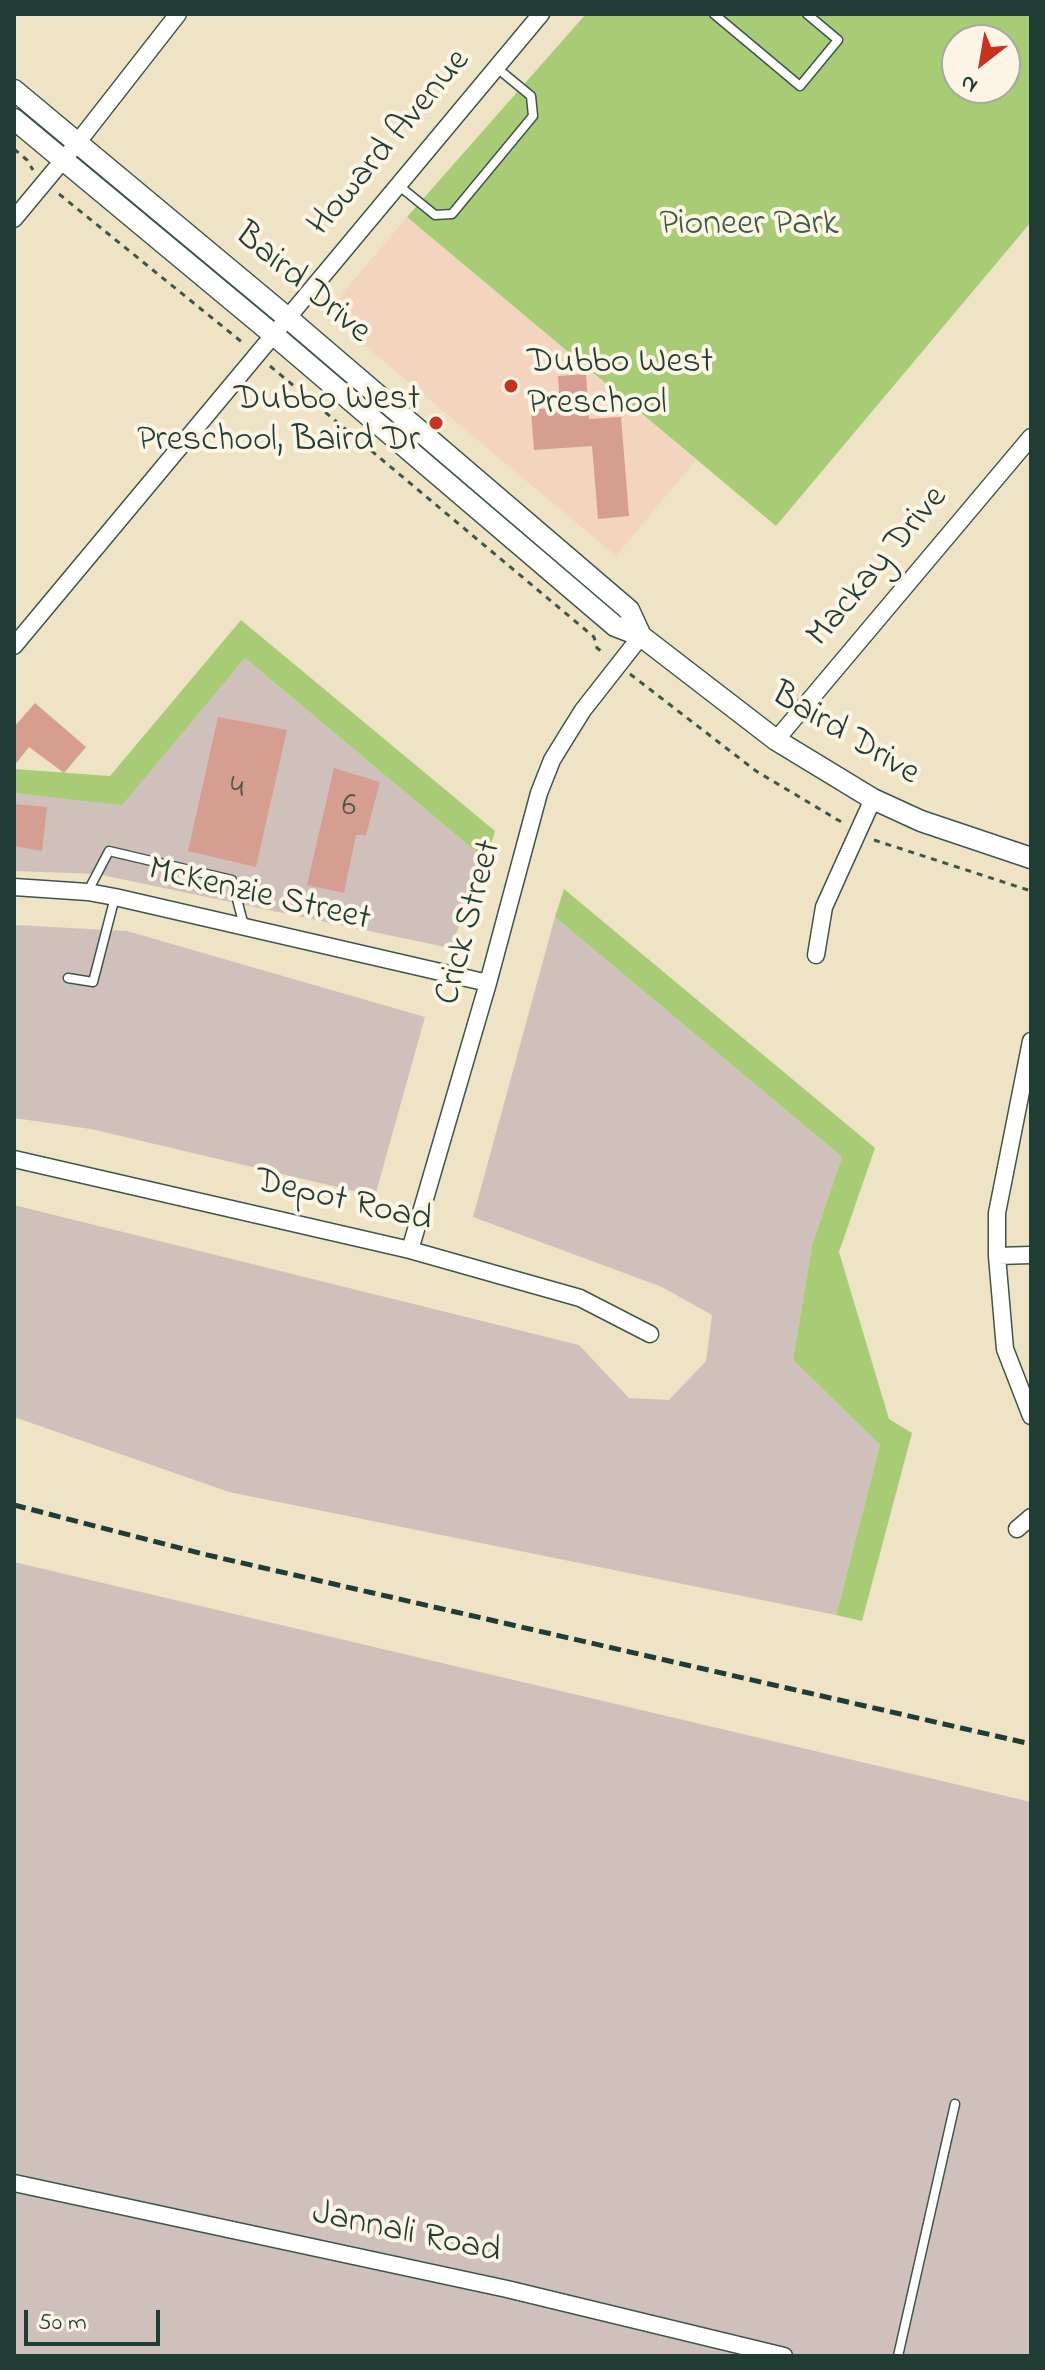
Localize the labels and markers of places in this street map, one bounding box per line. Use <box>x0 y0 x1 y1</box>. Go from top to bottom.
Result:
place label: Dubbo West Preschool <box>527 343 713 428</box>
marker: Dubbo West Preschool <box>502 377 520 395</box>
place label: Dubbo West Preschool, Baird Dr <box>137 380 420 465</box>
marker: Dubbo West Preschool, Baird Dr <box>427 414 445 432</box>

